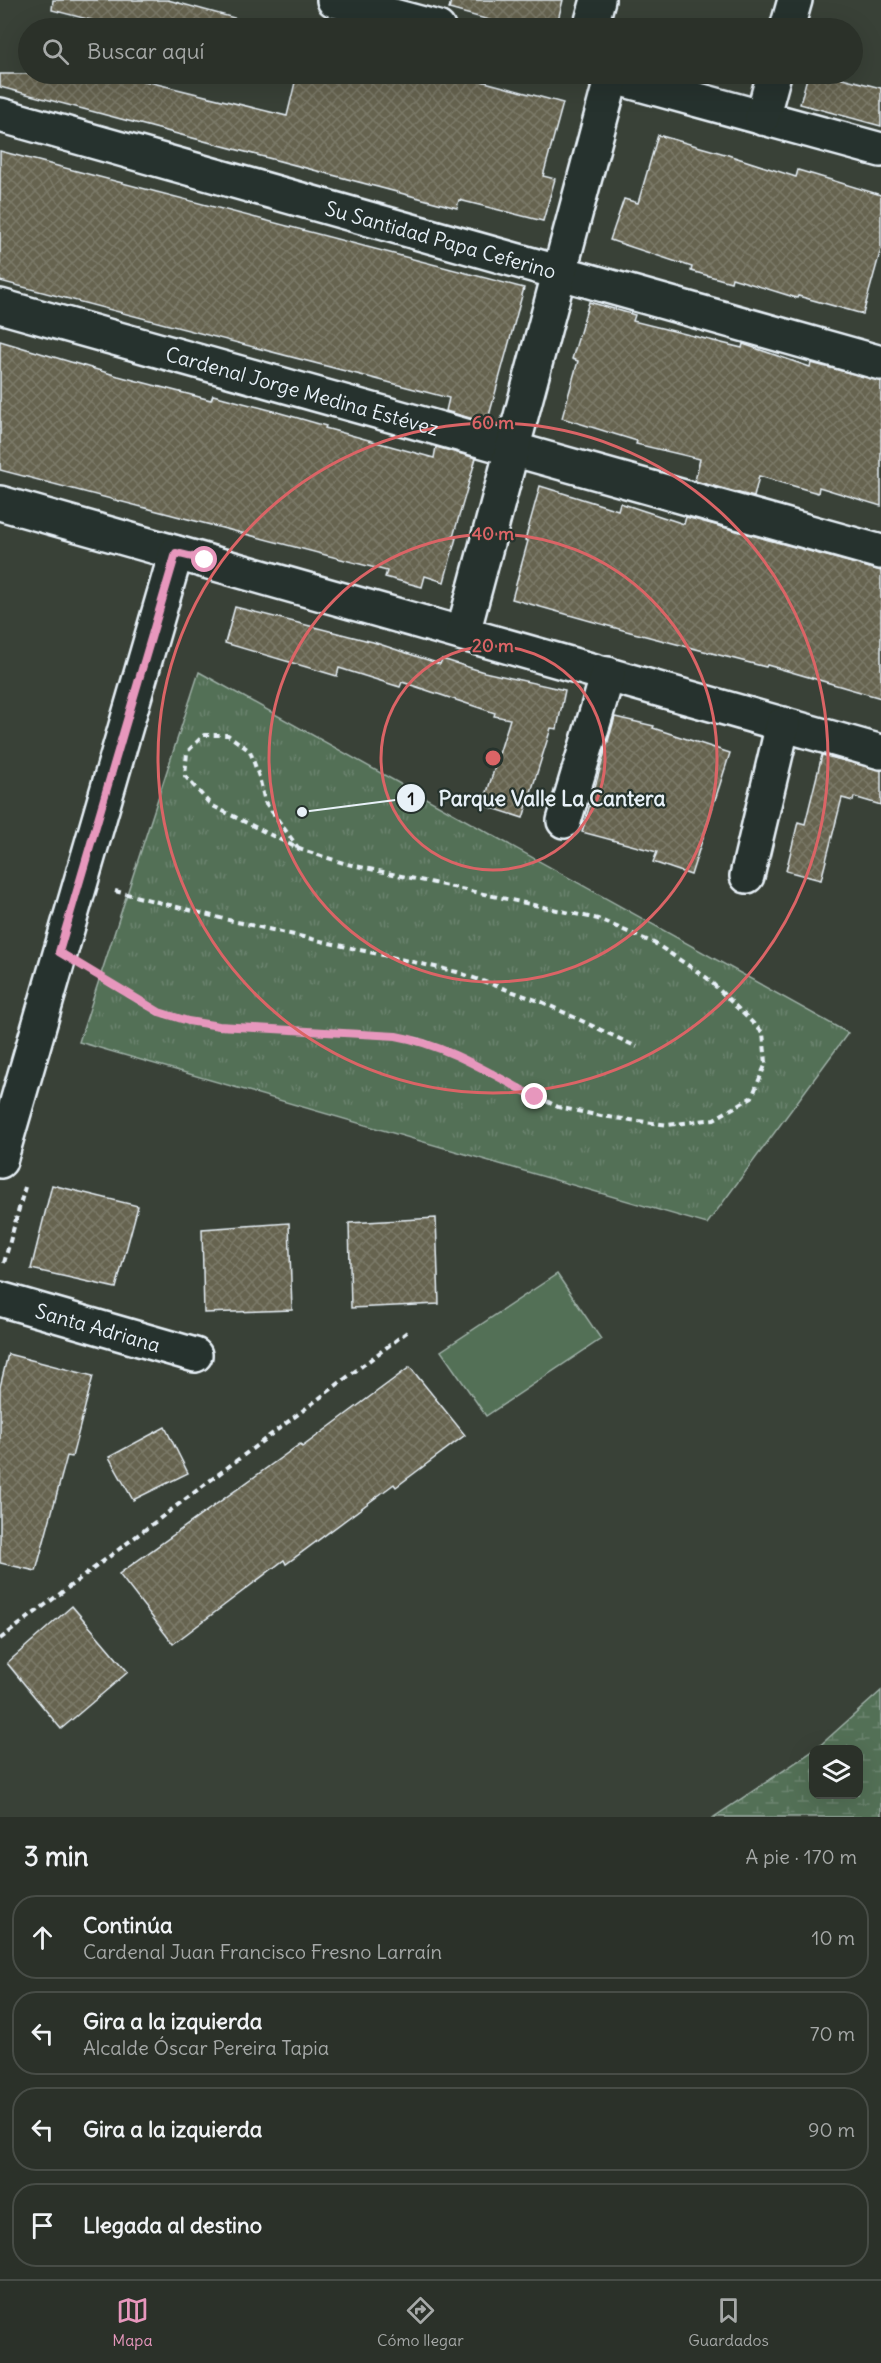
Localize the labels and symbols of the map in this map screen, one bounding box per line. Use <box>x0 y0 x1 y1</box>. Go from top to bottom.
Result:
street label: Su Santidad Papa Ceferino <box>323 195 559 283</box>
street label: Cardenal Jorge Medina Estévez <box>163 340 442 440</box>
text: 60 m <box>472 411 514 434</box>
text: 40 m <box>472 522 514 545</box>
route start <box>191 546 217 572</box>
text: 20 m <box>472 634 514 657</box>
centre of rings <box>483 748 503 768</box>
callout: Parque Valle La Cantera <box>396 779 677 818</box>
text: Parque Valle La Cantera <box>439 785 665 812</box>
text: 1 <box>407 787 415 810</box>
route end <box>521 1083 547 1109</box>
street label: Santa Adriana <box>33 1297 163 1357</box>

